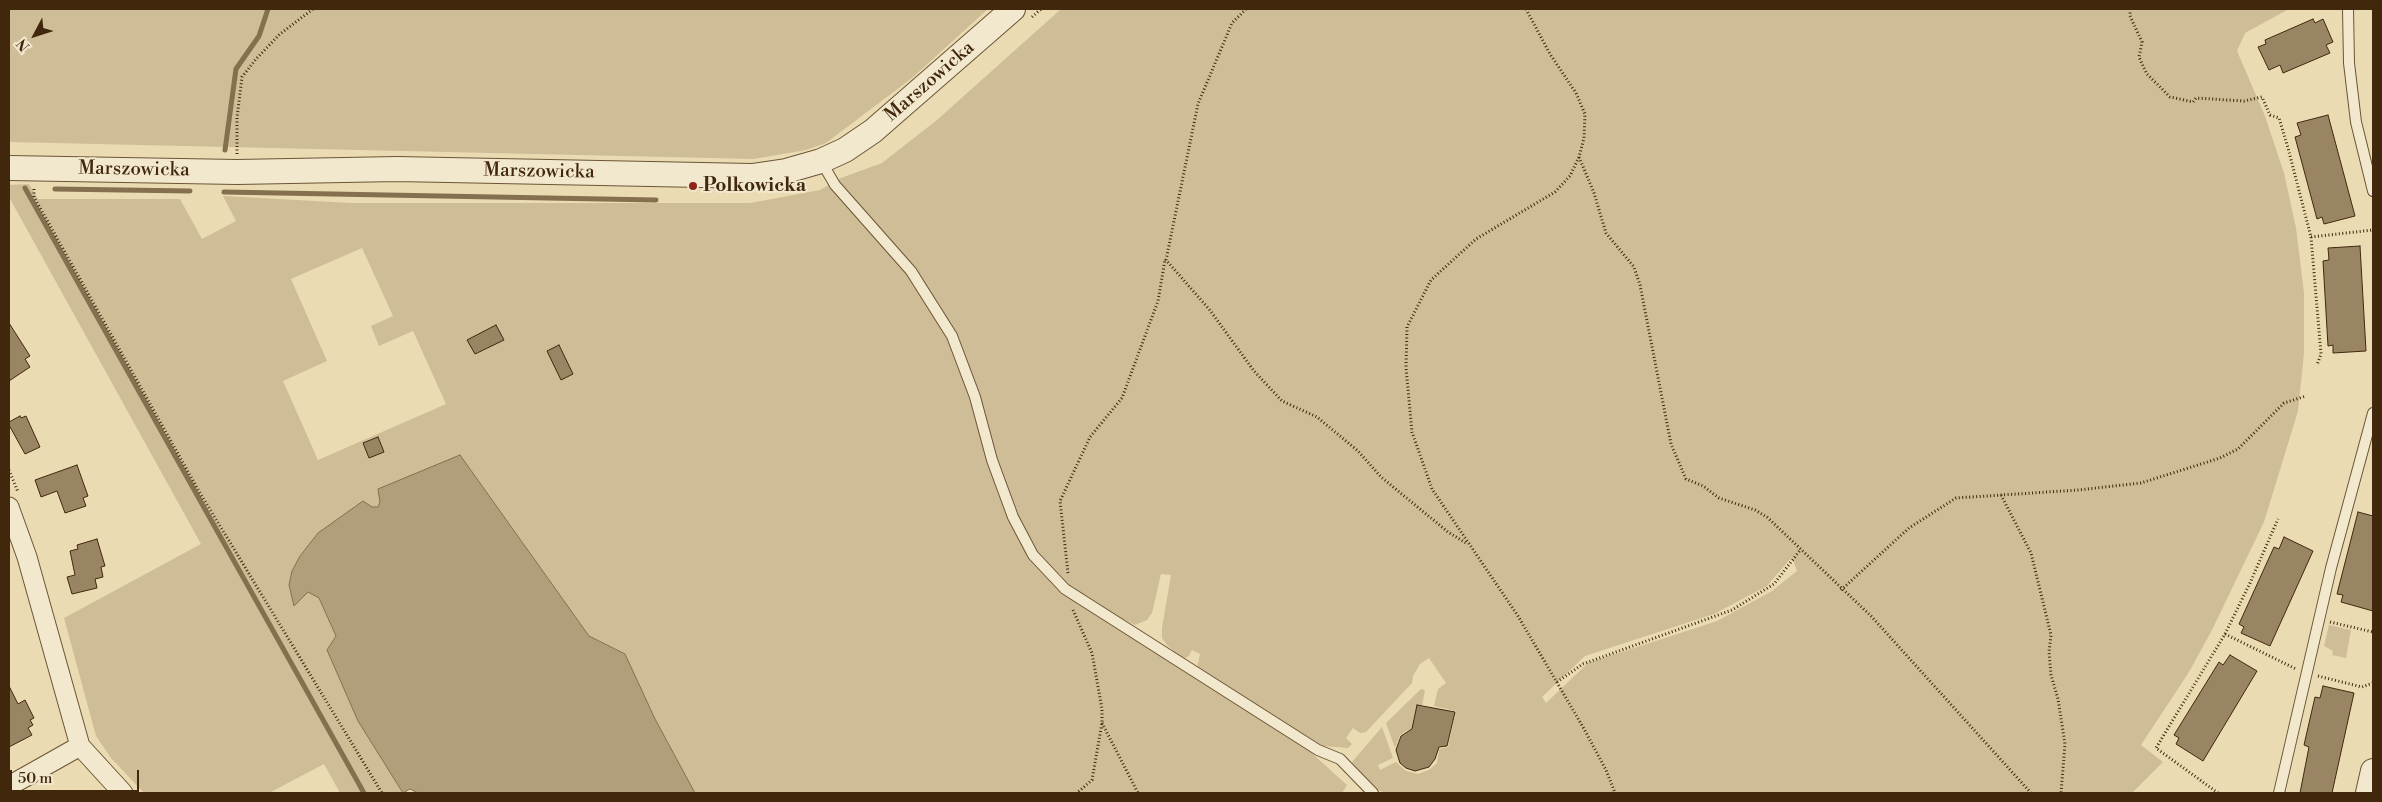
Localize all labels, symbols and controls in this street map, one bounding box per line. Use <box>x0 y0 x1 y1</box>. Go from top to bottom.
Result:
north arrow <box>10 10 60 60</box>
text: N <box>13 35 34 55</box>
street label: Marszowicka <box>880 37 980 127</box>
street label: Marszowicka <box>78 158 190 182</box>
street label: Marszowicka <box>483 160 595 184</box>
place label: Polkowicka <box>703 175 806 197</box>
marker: Polkowicka <box>687 180 699 192</box>
scale bar <box>12 760 141 792</box>
text: 50 m <box>18 769 52 788</box>

